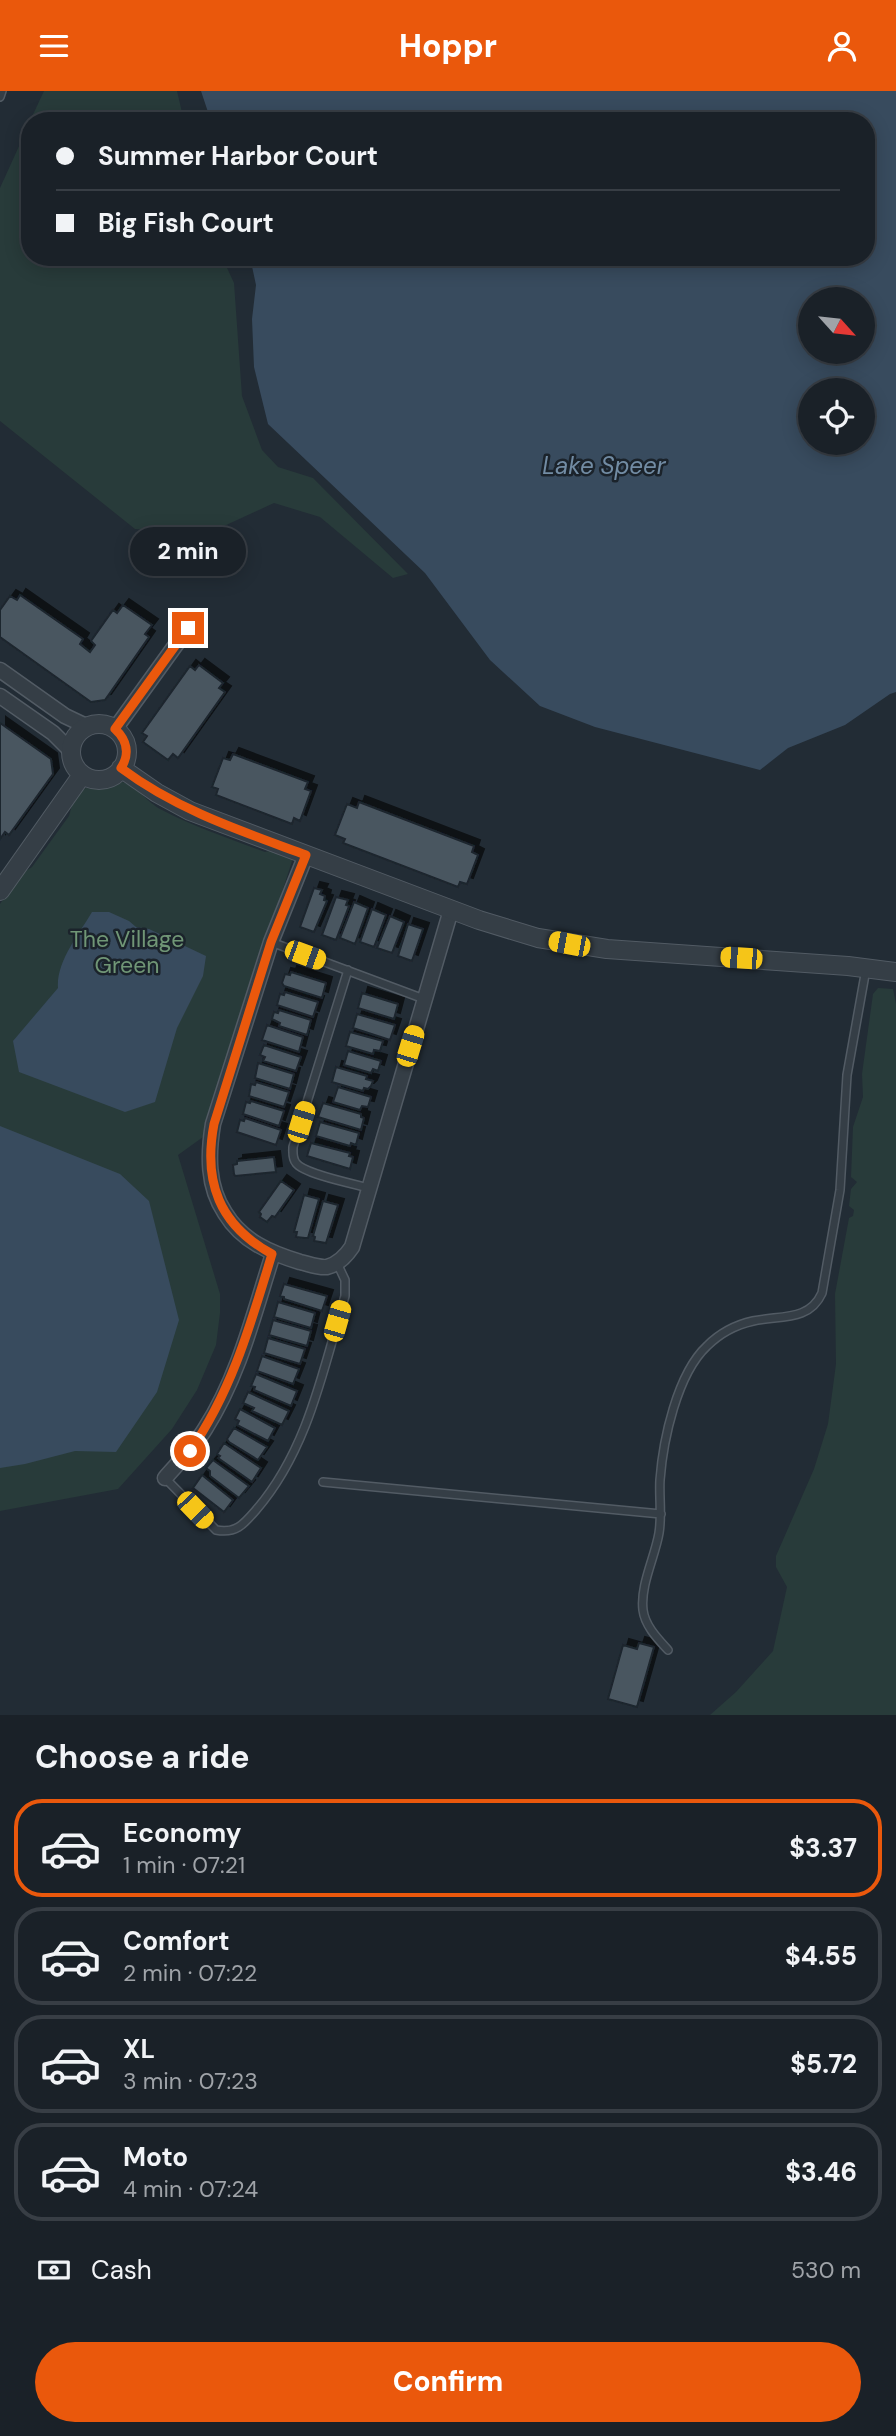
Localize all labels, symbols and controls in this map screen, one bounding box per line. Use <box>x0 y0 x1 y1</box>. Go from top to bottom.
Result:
text: Hoppr <box>399 25 497 67</box>
icon: menu <box>35 27 73 65</box>
icon: person <box>823 27 861 65</box>
text: Summer Harbor Court <box>98 139 378 173</box>
text: Big Fish Court <box>98 206 274 240</box>
north arrow <box>798 287 875 364</box>
map controls <box>798 287 875 455</box>
button: locate <box>798 378 875 455</box>
water label: Lake Speer <box>542 450 667 481</box>
callout: 2 min <box>130 526 246 575</box>
text: 2 min <box>157 536 219 566</box>
route end <box>172 612 204 644</box>
park label: The Village Green <box>70 924 184 980</box>
car <box>547 930 592 958</box>
car <box>282 938 329 972</box>
car <box>720 946 763 970</box>
car <box>394 1023 427 1069</box>
car <box>285 1099 318 1145</box>
car <box>322 1298 353 1344</box>
route start <box>174 1435 206 1467</box>
car <box>173 1488 218 1532</box>
text: Choose a ride <box>35 1736 250 1778</box>
text: Economy <box>123 1816 241 1850</box>
icon: car <box>39 1817 102 1880</box>
text: $3.37 <box>789 1831 857 1865</box>
text: 1 min · 07:21 <box>123 1850 245 1880</box>
text: Comfort <box>123 1924 229 1958</box>
icon: car <box>39 1925 102 1988</box>
text: $4.55 <box>785 1939 857 1973</box>
text: 2 min · 07:22 <box>123 1958 257 1988</box>
text: XL <box>123 2032 155 2066</box>
icon: car <box>39 2033 102 2096</box>
text: $5.72 <box>790 2047 857 2081</box>
text: 3 min · 07:23 <box>123 2066 258 2096</box>
text: Moto <box>123 2140 188 2174</box>
icon: car <box>39 2141 102 2204</box>
text: $3.46 <box>785 2155 857 2189</box>
text: 4 min · 07:24 <box>123 2174 258 2204</box>
icon: cash <box>35 2251 73 2289</box>
text: Cash <box>91 2253 152 2287</box>
text: 530 m <box>791 2255 861 2285</box>
button: Confirm <box>35 2342 861 2422</box>

